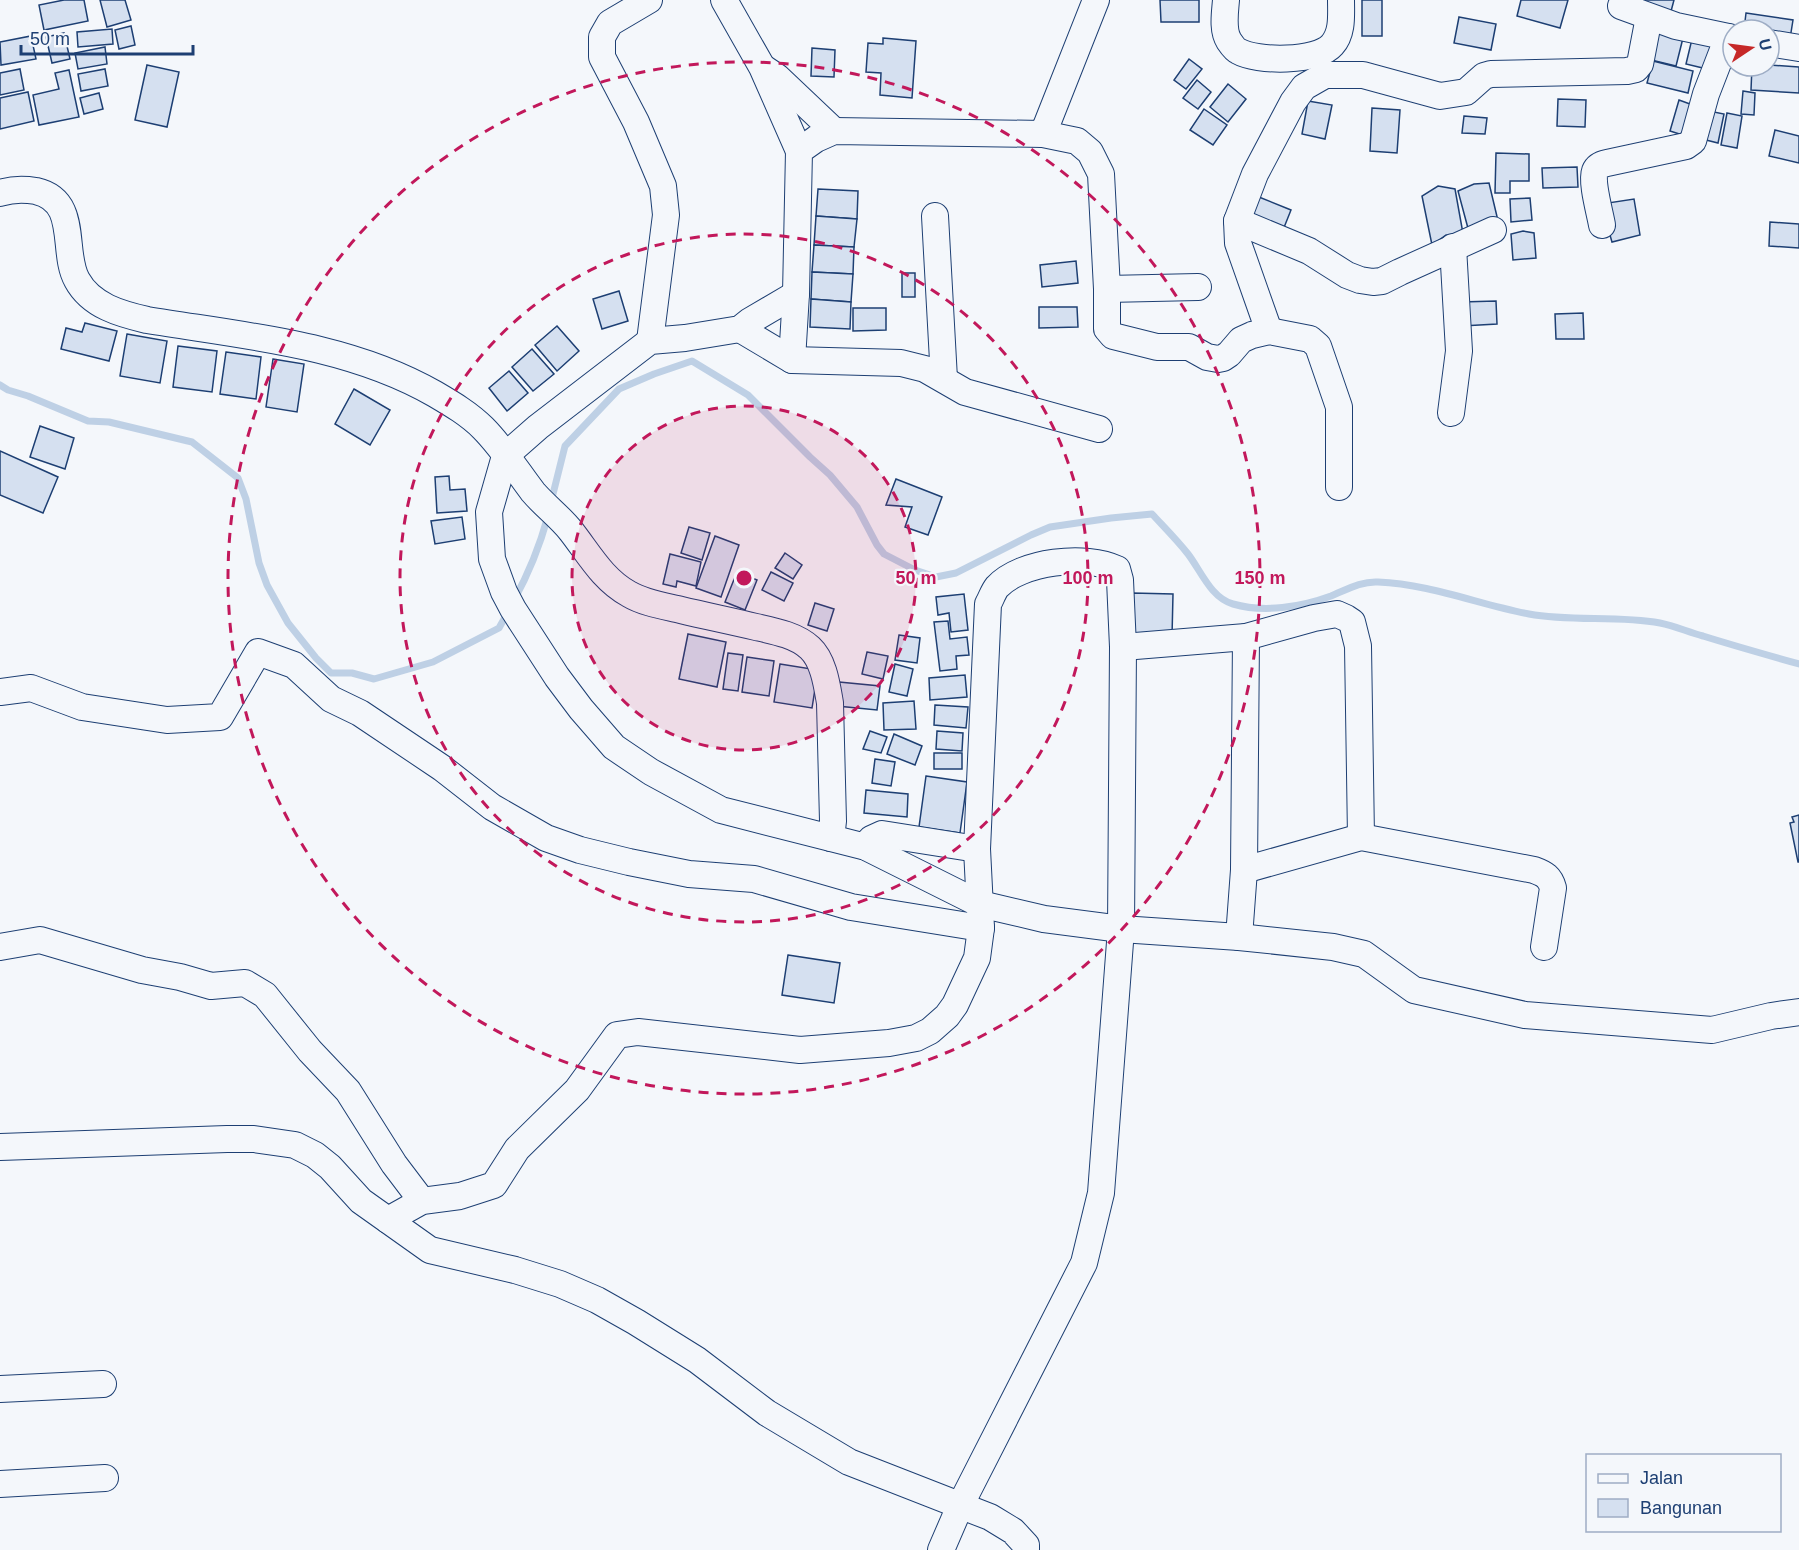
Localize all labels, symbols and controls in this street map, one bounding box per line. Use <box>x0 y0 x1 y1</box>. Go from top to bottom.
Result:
scale bar <box>21 18 194 56</box>
north arrow <box>1721 18 1781 78</box>
text: 50 m <box>30 29 70 49</box>
text: U <box>1756 37 1775 52</box>
centre of rings <box>734 568 754 588</box>
text: 50 m <box>895 568 937 588</box>
text: 100 m <box>1062 568 1114 588</box>
text: 150 m <box>1234 568 1286 588</box>
legend <box>1586 1454 1781 1532</box>
text: Jalan <box>1640 1468 1683 1488</box>
text: Bangunan <box>1640 1498 1722 1518</box>

